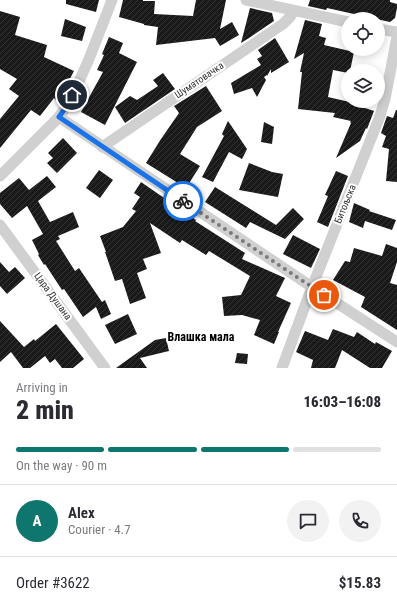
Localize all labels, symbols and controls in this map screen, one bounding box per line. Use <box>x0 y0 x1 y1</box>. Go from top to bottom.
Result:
map controls <box>341 12 385 108</box>
button: locate <box>341 12 385 56</box>
street label: Шуматовачка <box>172 59 226 100</box>
button: layers <box>341 64 385 108</box>
pin <box>55 78 89 112</box>
icon: home <box>61 84 83 106</box>
courier <box>163 181 203 221</box>
street label: Битољска <box>332 183 358 225</box>
icon: bike <box>172 190 194 212</box>
street label: Цара Душана <box>32 270 74 322</box>
pin <box>307 278 341 312</box>
icon: bag <box>313 284 335 306</box>
district label: Влашка мала <box>168 330 235 344</box>
text: Arriving in <box>16 380 68 395</box>
text: 16:03–16:08 <box>303 393 381 411</box>
text: 2 min <box>16 395 74 425</box>
text: On the way · 90 m <box>16 458 107 473</box>
button: chat <box>287 500 329 542</box>
button: phone <box>339 500 381 542</box>
text: Alex <box>68 504 95 522</box>
text: A <box>33 512 41 530</box>
text: Courier · 4.7 <box>68 522 131 537</box>
text: Order #3622 <box>16 574 90 592</box>
text: $15.83 <box>339 574 381 592</box>

